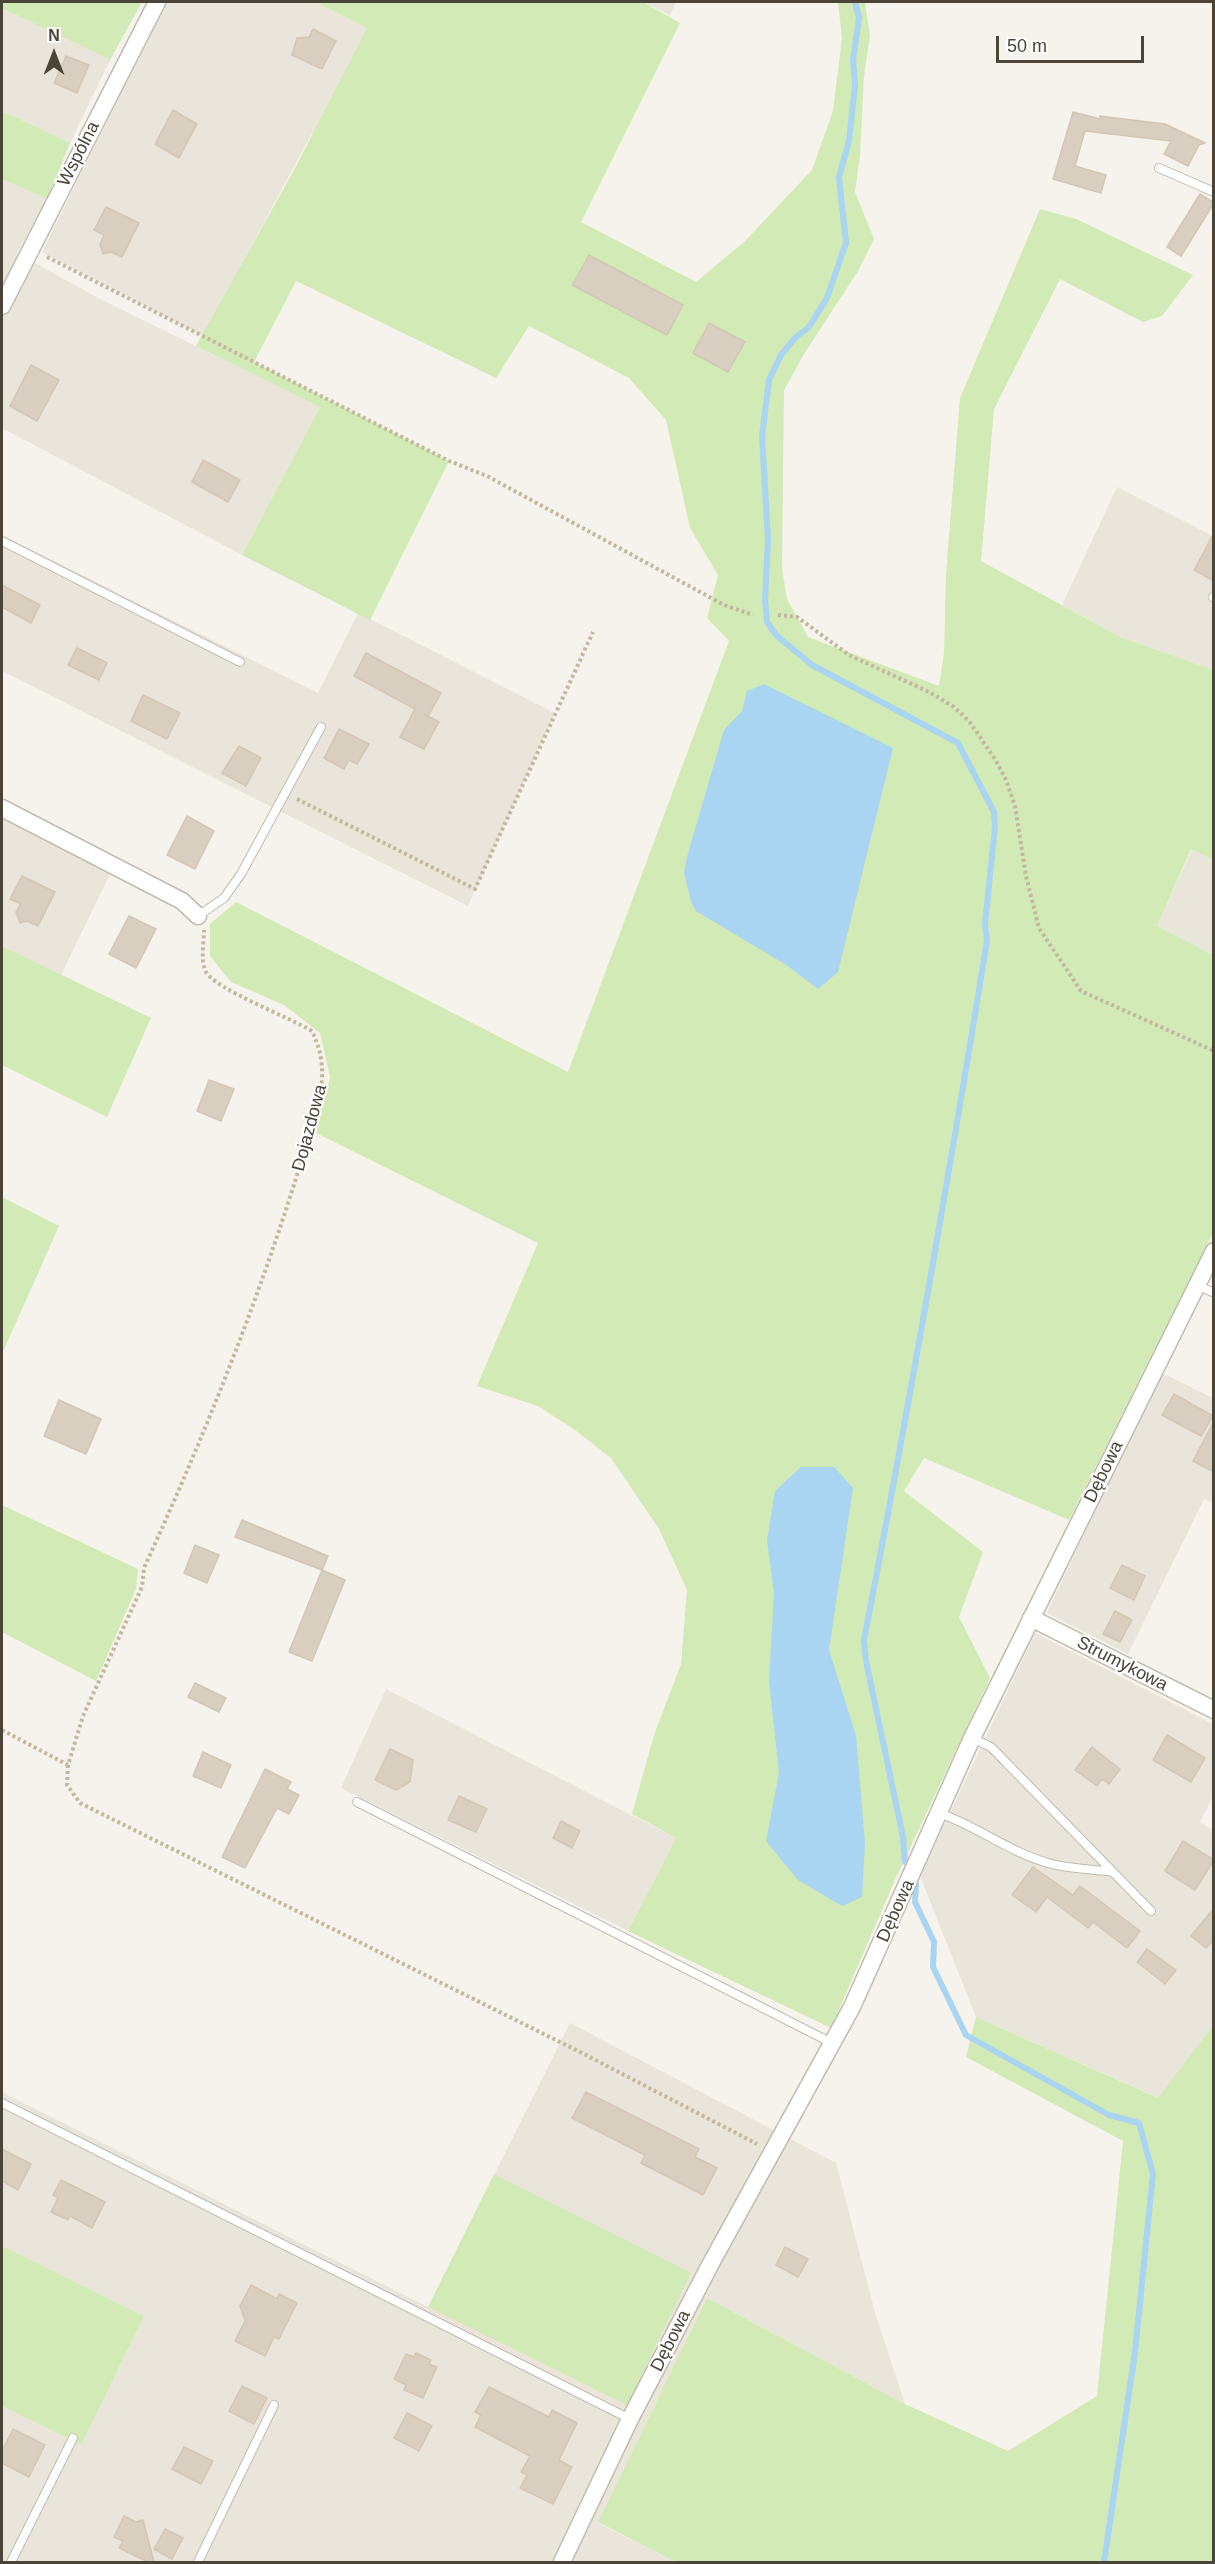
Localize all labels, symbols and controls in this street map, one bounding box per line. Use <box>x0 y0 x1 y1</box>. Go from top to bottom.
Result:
north arrow <box>24 24 84 84</box>
scale bar <box>999 24 1148 62</box>
text: N <box>48 27 60 44</box>
text: 50 m <box>1007 36 1047 56</box>
street label: Wspólna <box>53 118 105 190</box>
street label: Dojazdowa <box>288 1082 332 1174</box>
street label: Dębowa <box>1080 1438 1128 1506</box>
street label: Strumykowa <box>1073 1632 1171 1696</box>
street label: Dębowa <box>873 1876 919 1946</box>
street label: Dębowa <box>646 2307 696 2375</box>

